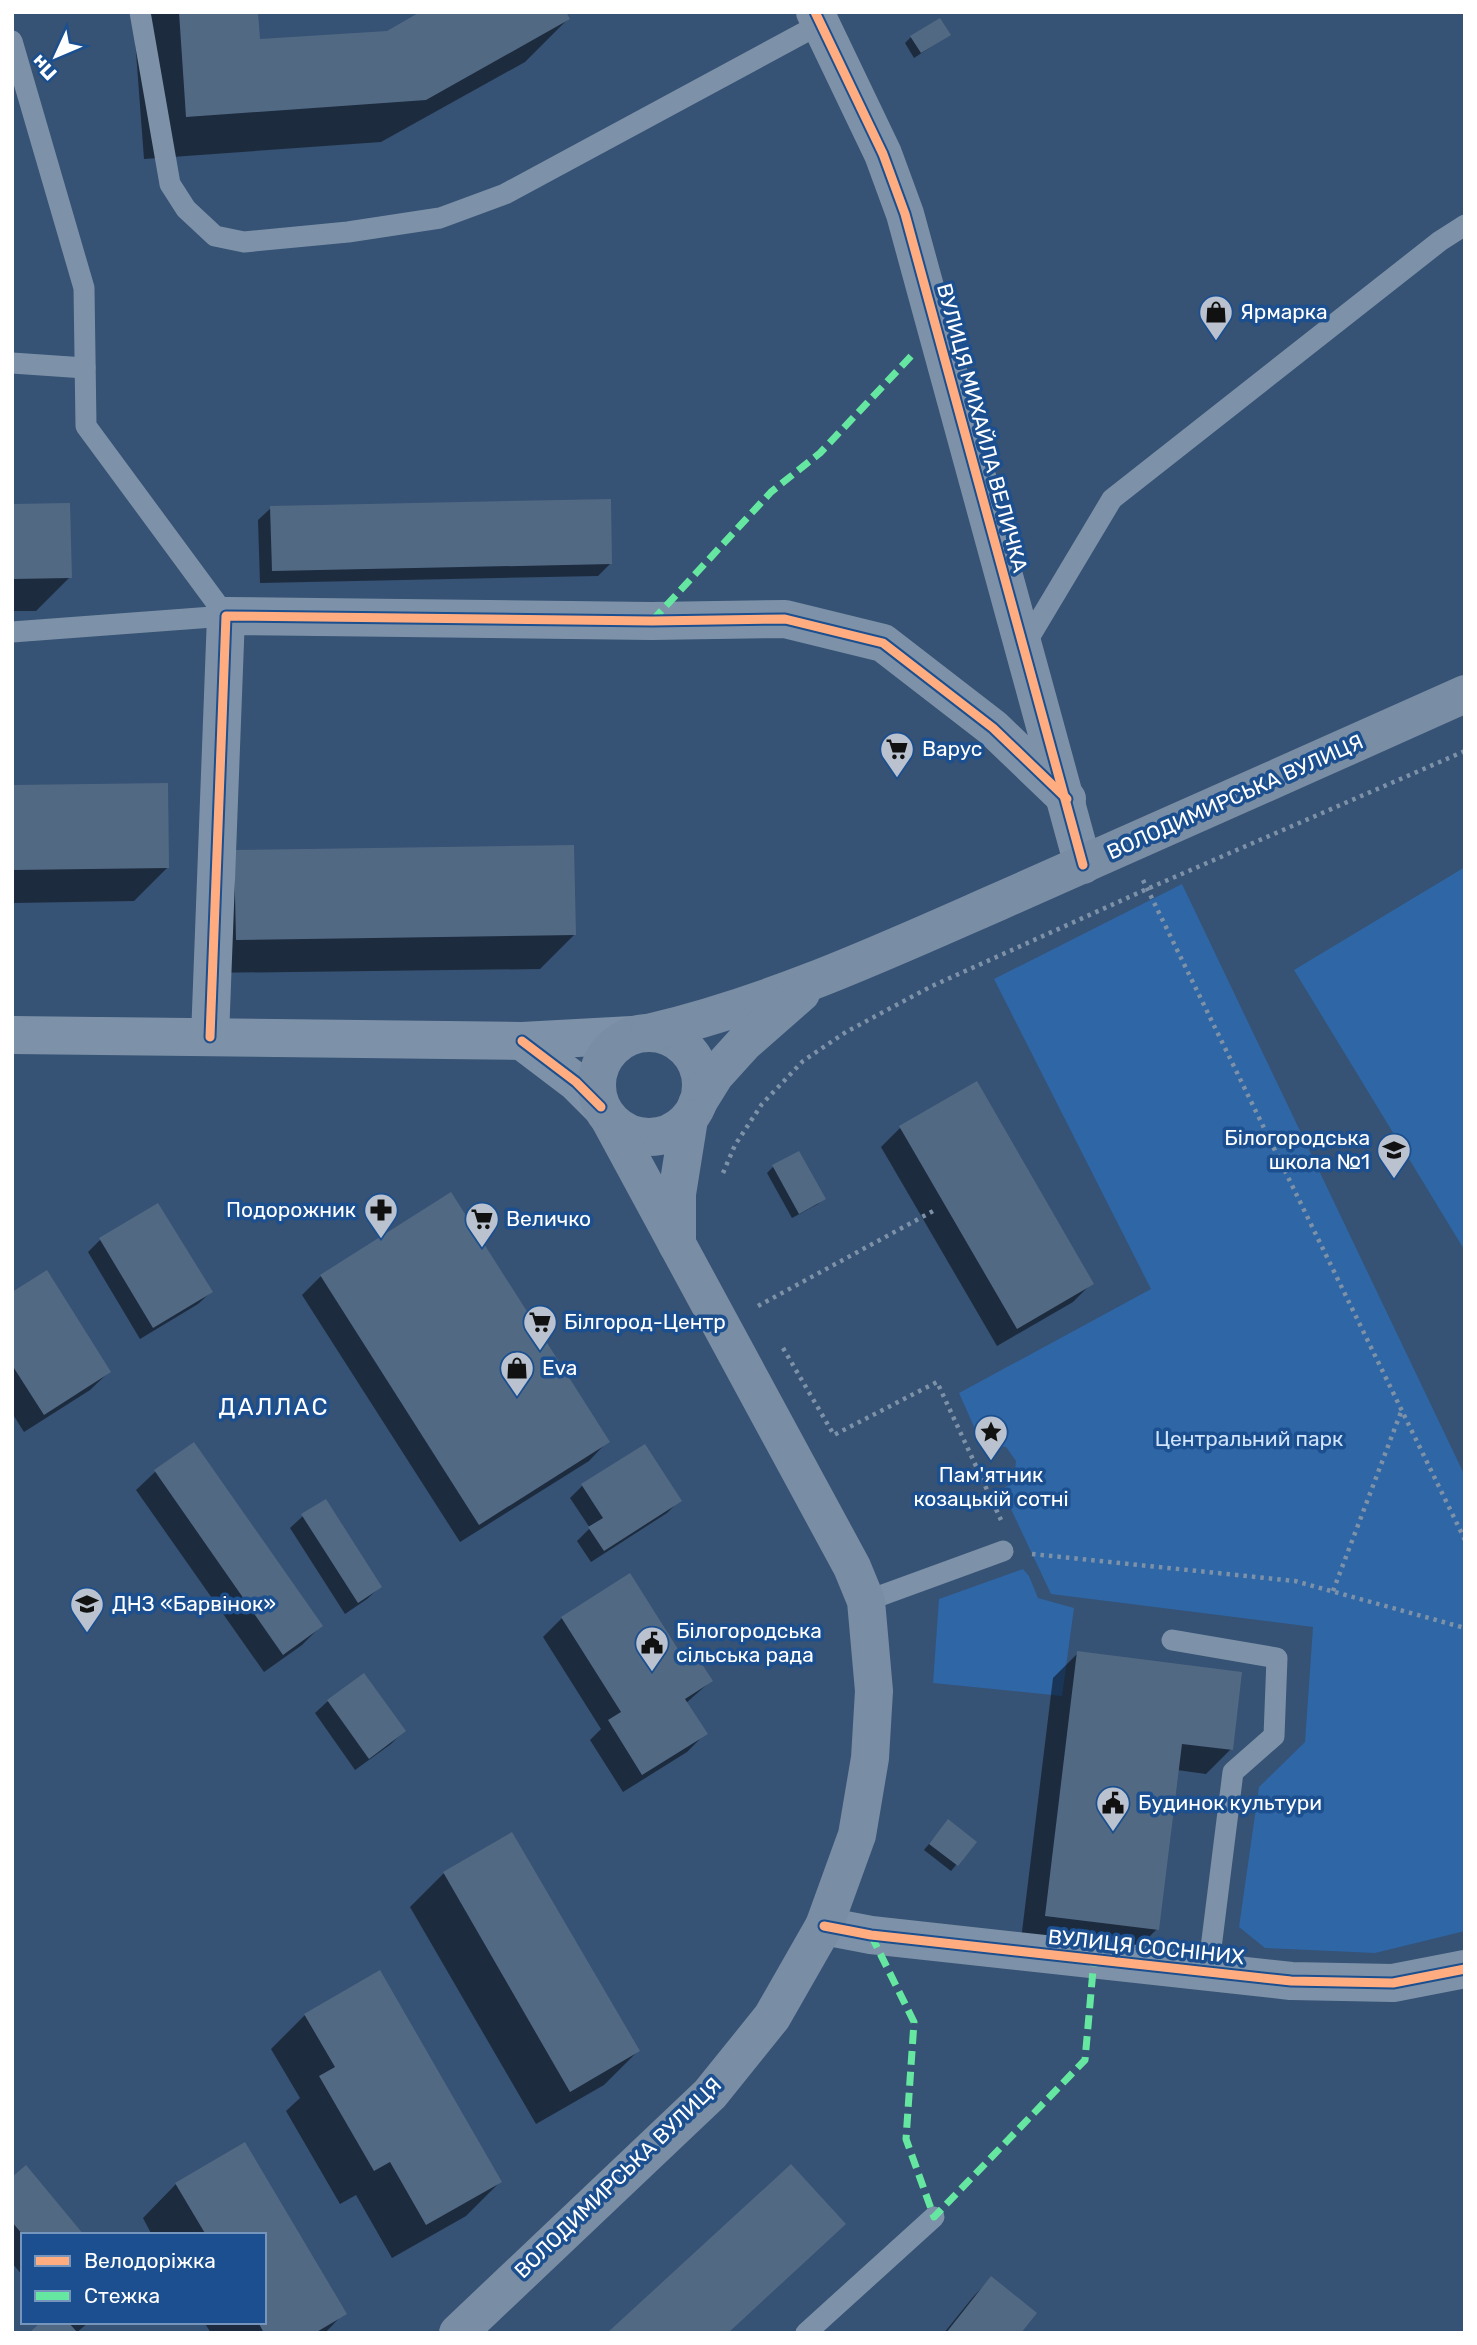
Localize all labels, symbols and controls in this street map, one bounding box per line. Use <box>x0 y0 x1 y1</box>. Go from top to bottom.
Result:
north arrow <box>21 21 91 91</box>
text: Пн <box>27 50 62 85</box>
street label: ВУЛИЦЯ МИХАЙЛА ВЕЛИЧКА <box>932 281 1033 575</box>
shop icon: Ярмарка <box>1197 293 1235 342</box>
place label: Ярмарка <box>1240 299 1328 324</box>
street label: ВОЛОДИМИРСЬКА ВУЛИЦЯ <box>1103 729 1367 864</box>
supermarket icon: Варус <box>878 730 916 779</box>
place label: Варус <box>922 736 982 761</box>
place label: Білогородська школа №1 <box>1224 1125 1370 1174</box>
school or university icon: Білогородська школа №1 <box>1375 1131 1413 1180</box>
pharmacy icon: Подорожник <box>362 1191 400 1240</box>
place label: Подорожник <box>226 1197 356 1222</box>
supermarket icon: Величко <box>463 1200 501 1249</box>
place label: Величко <box>506 1206 591 1231</box>
supermarket icon: Білгород-Центр <box>521 1303 559 1352</box>
place label: Білгород-Центр <box>564 1309 726 1334</box>
shop icon: Eva <box>498 1349 536 1398</box>
place label: Eva <box>542 1355 577 1380</box>
district label: ДАЛЛАС <box>219 1393 329 1421</box>
place icon: Пам'ятник козацькій сотні <box>972 1413 1010 1462</box>
park label: Центральний парк <box>1155 1426 1343 1451</box>
place label: Пам'ятник козацькій сотні <box>913 1462 1069 1511</box>
school or university icon: ДНЗ «Барвінок» <box>68 1585 106 1634</box>
place label: ДНЗ «Барвінок» <box>112 1591 276 1616</box>
place label: Білогородська сільська рада <box>676 1618 822 1667</box>
public building icon: Білогородська сільська рада <box>633 1624 671 1673</box>
public building icon: Будинок культури <box>1094 1784 1132 1833</box>
place label: Будинок культури <box>1138 1790 1322 1815</box>
street label: ВУЛИЦЯ СОСНІНИХ <box>1047 1924 1245 1969</box>
street label: ВОЛОДИМИРСЬКА ВУЛИЦЯ <box>509 2072 726 2283</box>
legend <box>21 2233 266 2324</box>
text: Велодоріжка <box>84 2248 216 2273</box>
text: Стежка <box>84 2283 160 2308</box>

